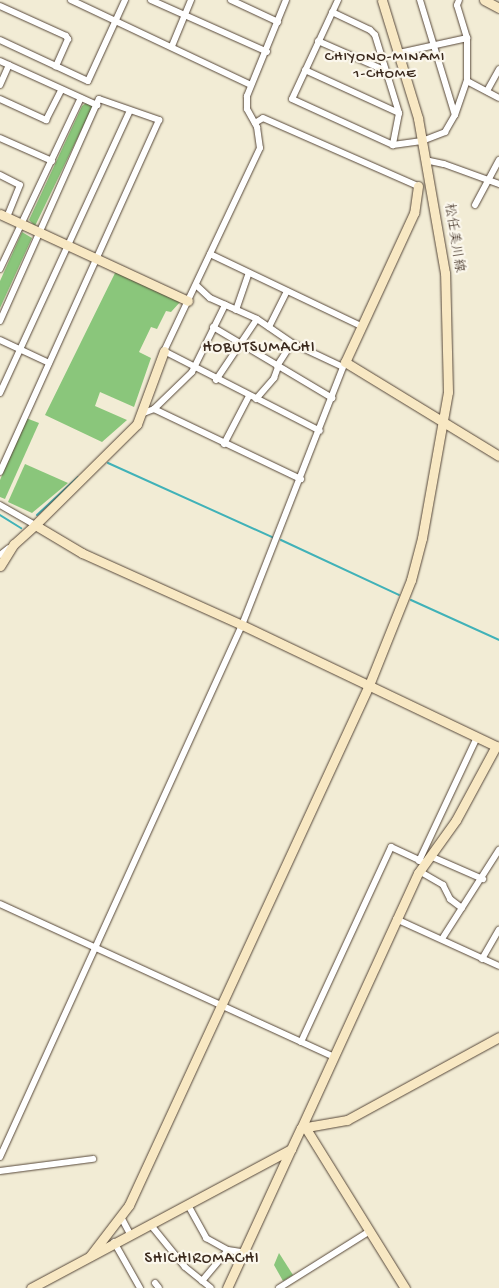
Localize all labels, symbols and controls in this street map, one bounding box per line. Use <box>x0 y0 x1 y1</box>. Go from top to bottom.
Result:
district label: CHIYONO-MINAMI 1-CHOME <box>323 48 447 83</box>
street label: 松任美川線 <box>439 202 467 274</box>
district label: HOBUTSUMACHI <box>201 339 317 359</box>
district label: SHICHIROMACHI <box>143 1250 261 1270</box>

